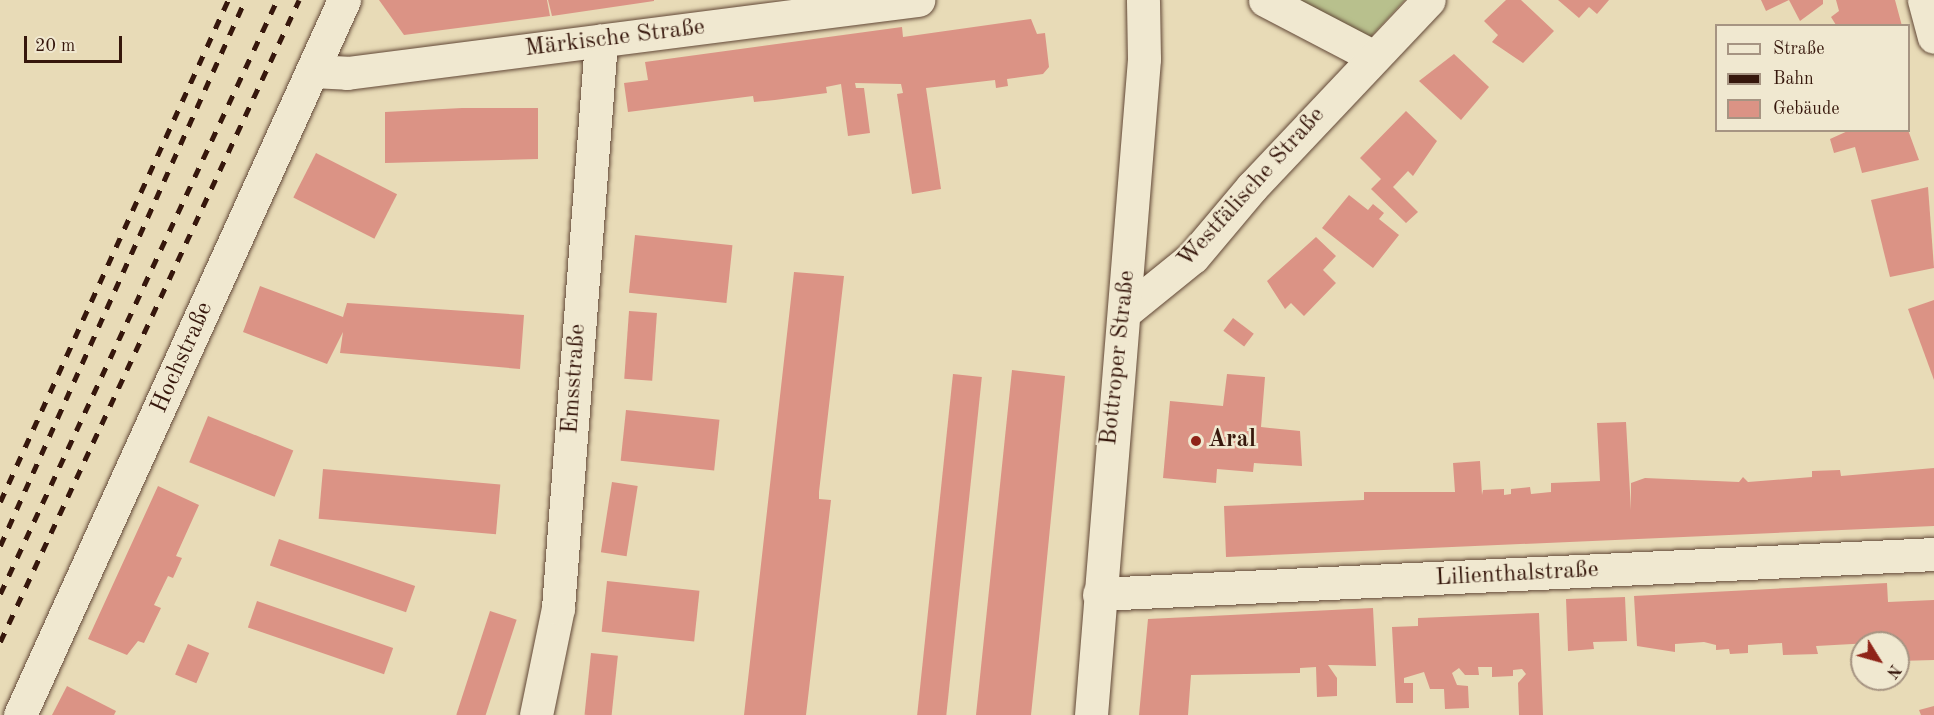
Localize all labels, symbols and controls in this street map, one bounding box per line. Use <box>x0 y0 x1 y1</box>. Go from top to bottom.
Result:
street label: Märkische Straße <box>523 14 707 64</box>
scale bar <box>27 24 124 62</box>
legend <box>1715 24 1910 132</box>
text: 20 m <box>35 37 75 55</box>
text: Straße <box>1773 40 1824 58</box>
text: Bahn <box>1773 70 1814 88</box>
text: Gebäude <box>1773 100 1840 118</box>
street label: Westfälische Straße <box>1172 102 1332 274</box>
street label: Bottroper Straße <box>1095 269 1143 447</box>
street label: Hochstraße <box>146 298 220 418</box>
street label: Emsstraße <box>557 323 593 435</box>
place label: Aral <box>1208 427 1256 455</box>
marker: Aral <box>1189 434 1203 448</box>
street label: Lilienthalstraße <box>1435 556 1599 594</box>
north arrow <box>1850 631 1910 691</box>
text: N <box>1883 661 1903 680</box>

